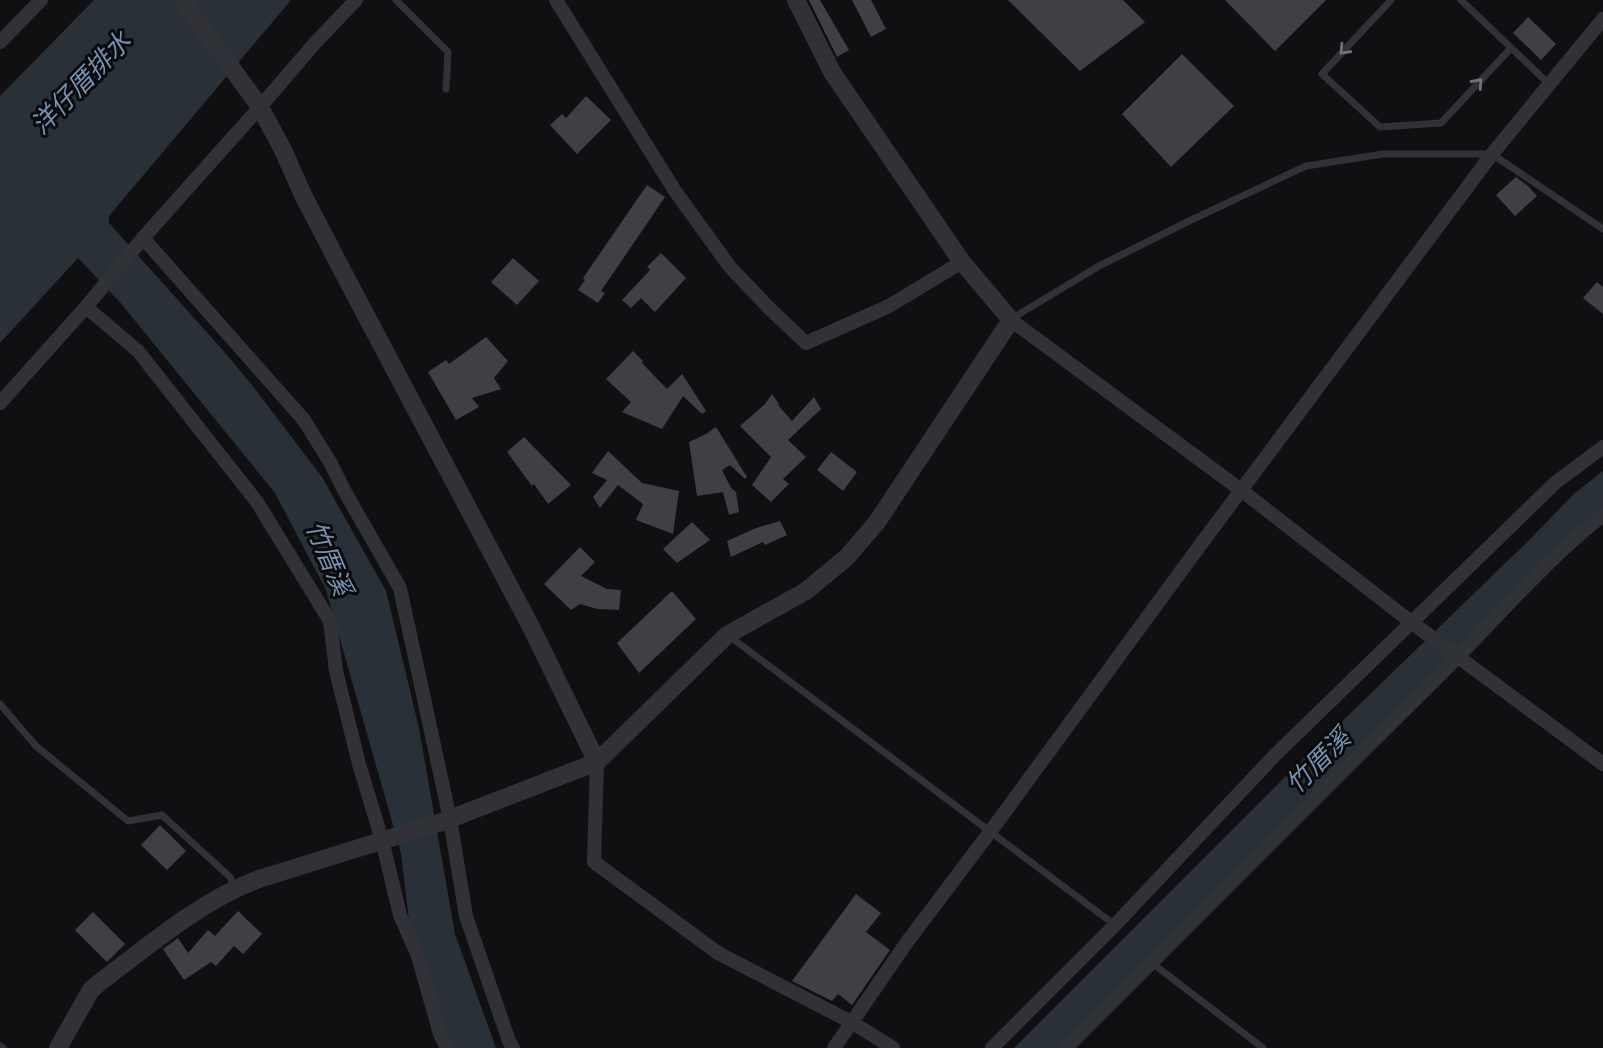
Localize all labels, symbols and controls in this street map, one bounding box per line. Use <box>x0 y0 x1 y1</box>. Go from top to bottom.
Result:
water label: 洋仔厝排水 <box>25 25 138 140</box>
one-way arrow <box>1340 42 1353 55</box>
one-way arrow <box>1470 78 1483 91</box>
water label: 竹厝溪 <box>300 516 360 603</box>
water label: 竹厝溪 <box>1280 720 1359 799</box>

